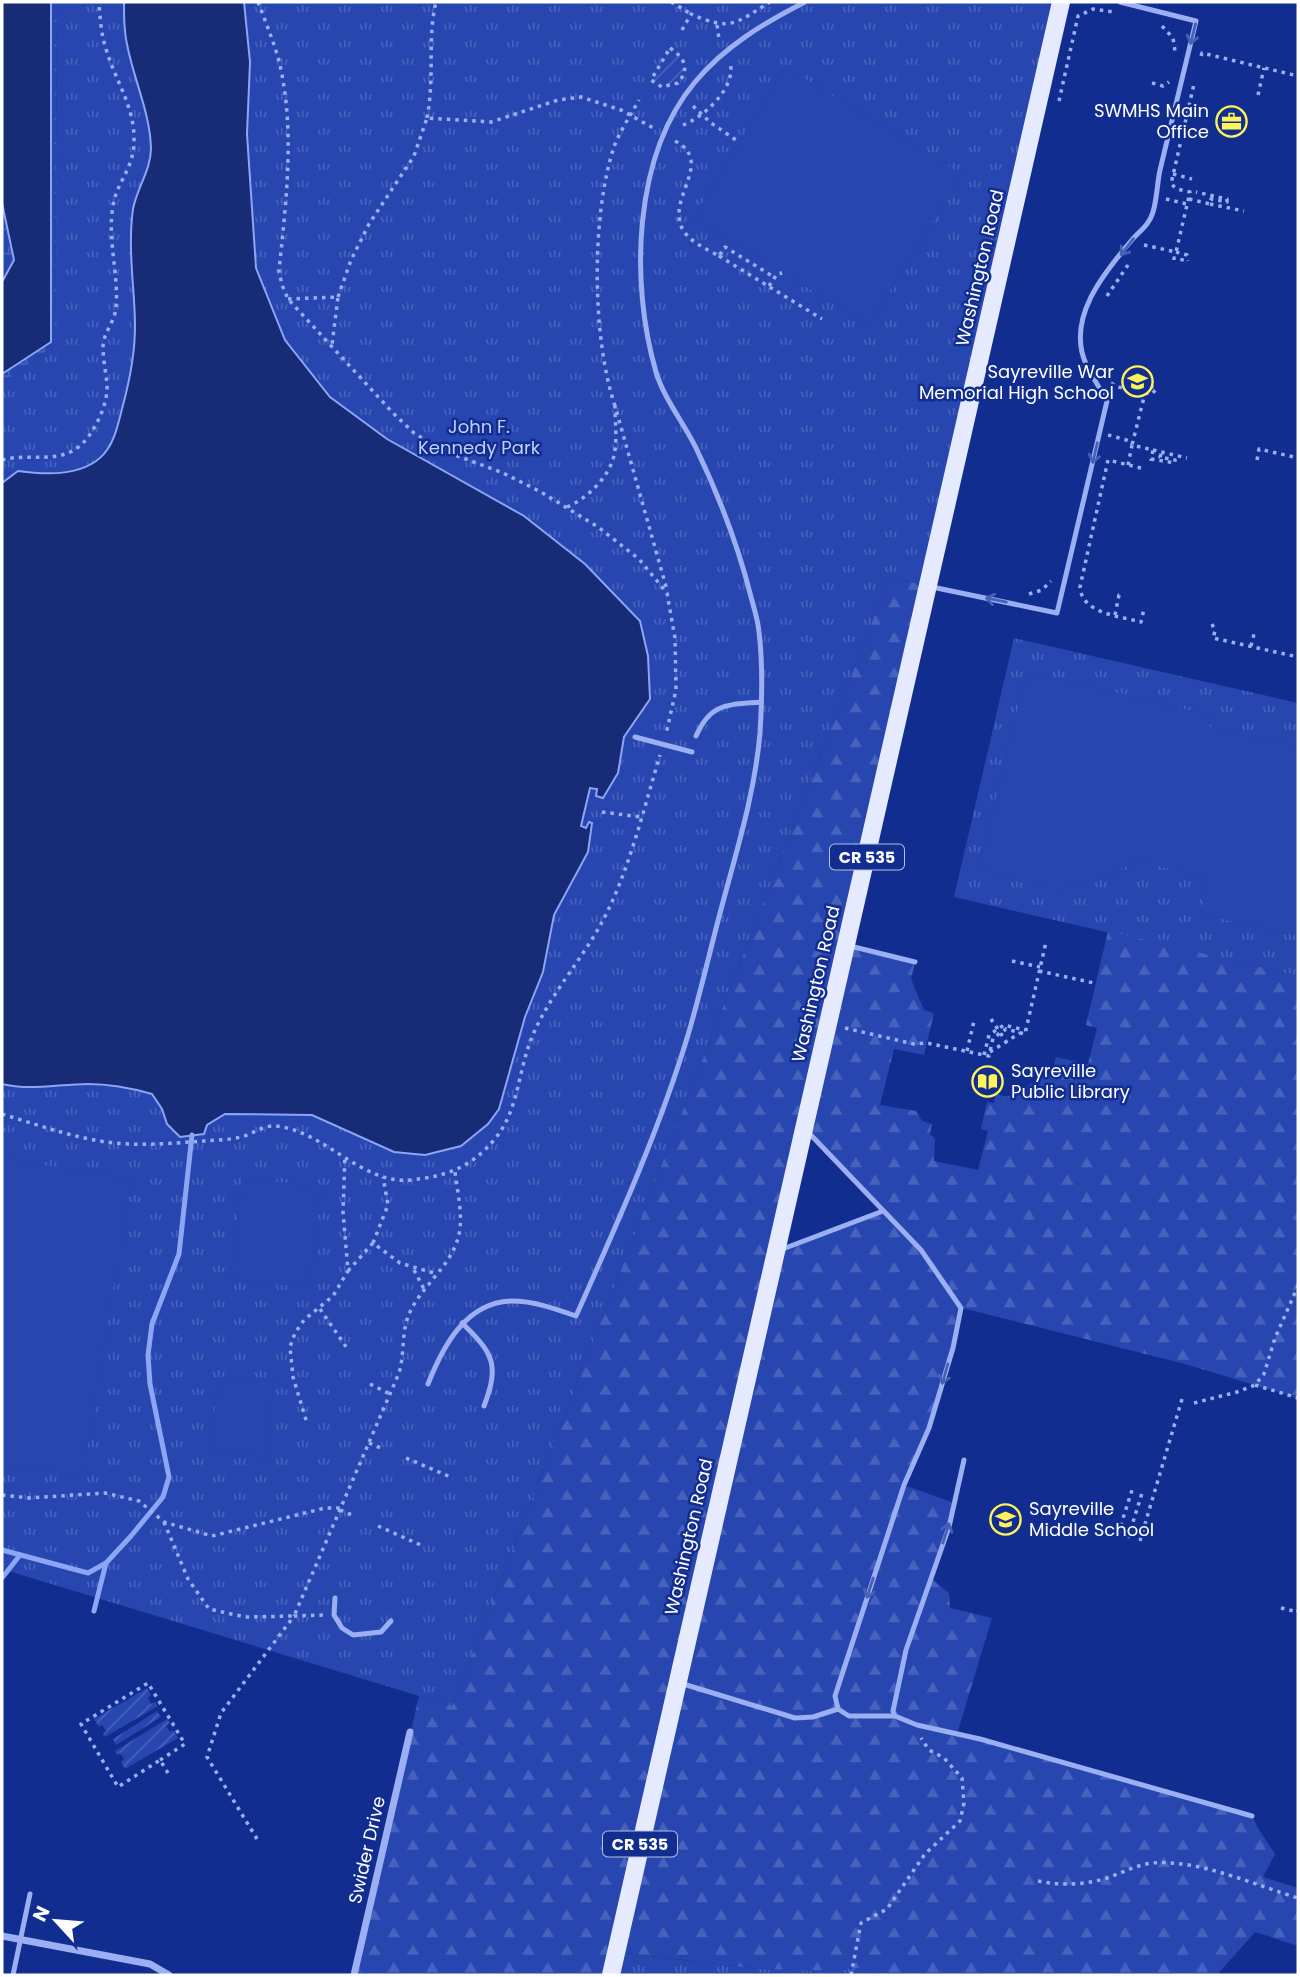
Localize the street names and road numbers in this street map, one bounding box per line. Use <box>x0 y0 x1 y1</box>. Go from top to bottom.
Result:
street label: Washington Road <box>949 187 1010 349</box>
road number: CR 535 <box>830 844 904 870</box>
street label: Washington Road <box>785 903 846 1065</box>
street label: Washington Road <box>658 1456 719 1618</box>
street label: Swider Drive <box>342 1794 391 1906</box>
road number: CR 535 <box>603 1832 677 1856</box>

